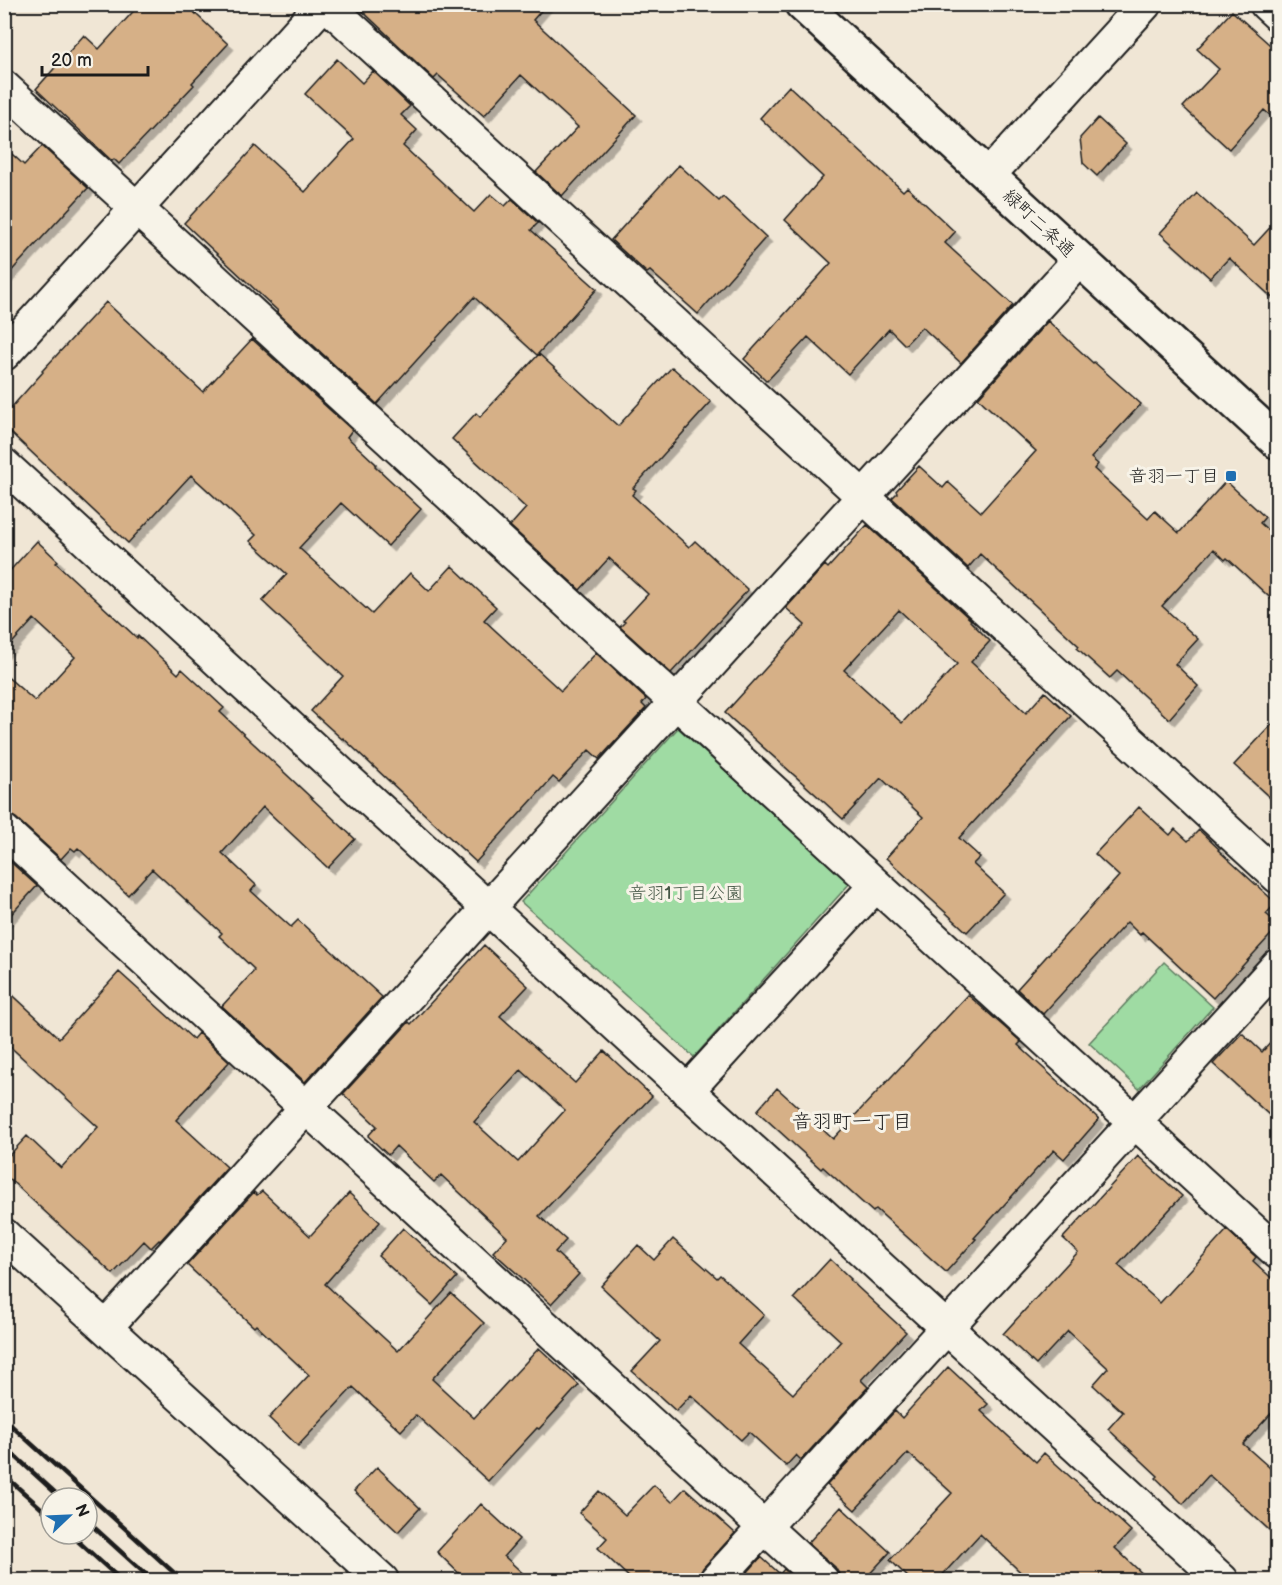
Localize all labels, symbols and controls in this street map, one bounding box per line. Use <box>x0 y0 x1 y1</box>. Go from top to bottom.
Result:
scale bar <box>42 39 148 77</box>
text: 20 m <box>51 50 92 71</box>
street label: 緑町二条通 <box>999 185 1079 262</box>
place label: 音羽一丁目 <box>1129 466 1219 487</box>
marker: 音羽一丁目 <box>1224 469 1238 483</box>
park label: 音羽1丁目公園 <box>629 883 743 904</box>
district label: 音羽町一丁目 <box>792 1110 912 1134</box>
north arrow <box>39 1486 99 1546</box>
text: N <box>70 1501 93 1520</box>

